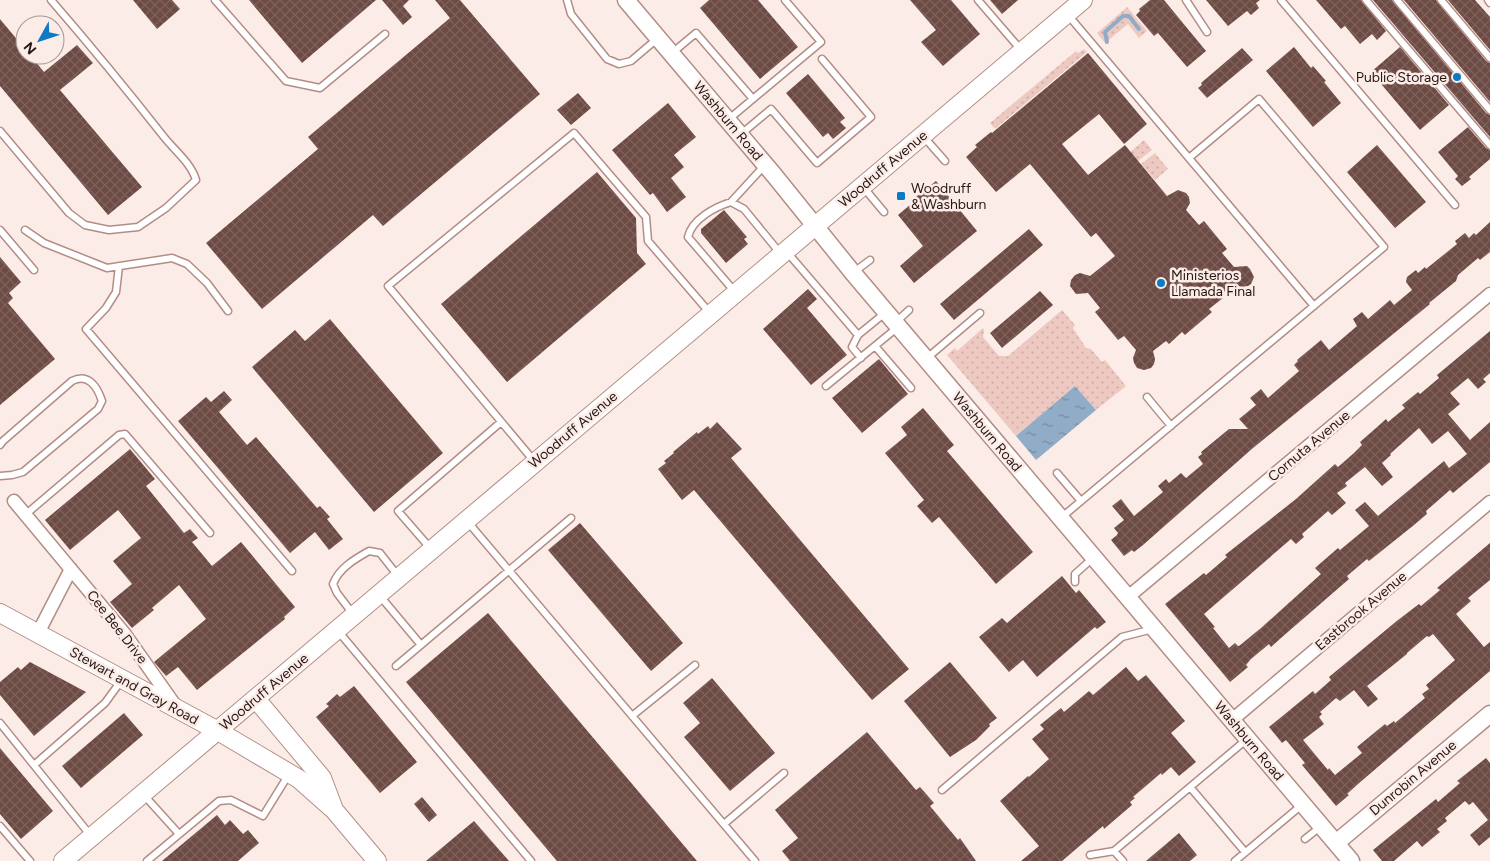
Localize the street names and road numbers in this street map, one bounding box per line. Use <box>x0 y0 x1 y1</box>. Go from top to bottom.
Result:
street label: Washburn Road <box>690 78 766 164</box>
street label: Woodruff Avenue <box>835 127 931 211</box>
street label: Woodruff Avenue <box>525 388 621 472</box>
street label: Washburn Road <box>949 389 1025 475</box>
street label: Cornuta Avenue <box>1265 407 1354 485</box>
street label: Eastbrook Avenue <box>1312 568 1410 654</box>
street label: Cee Bee Drive <box>83 587 151 667</box>
street label: Stewart and Gray Road <box>67 643 201 729</box>
street label: Woodruff Avenue <box>216 650 312 734</box>
street label: Washburn Road <box>1211 698 1287 784</box>
street label: Dunrobin Avenue <box>1366 736 1460 819</box>

